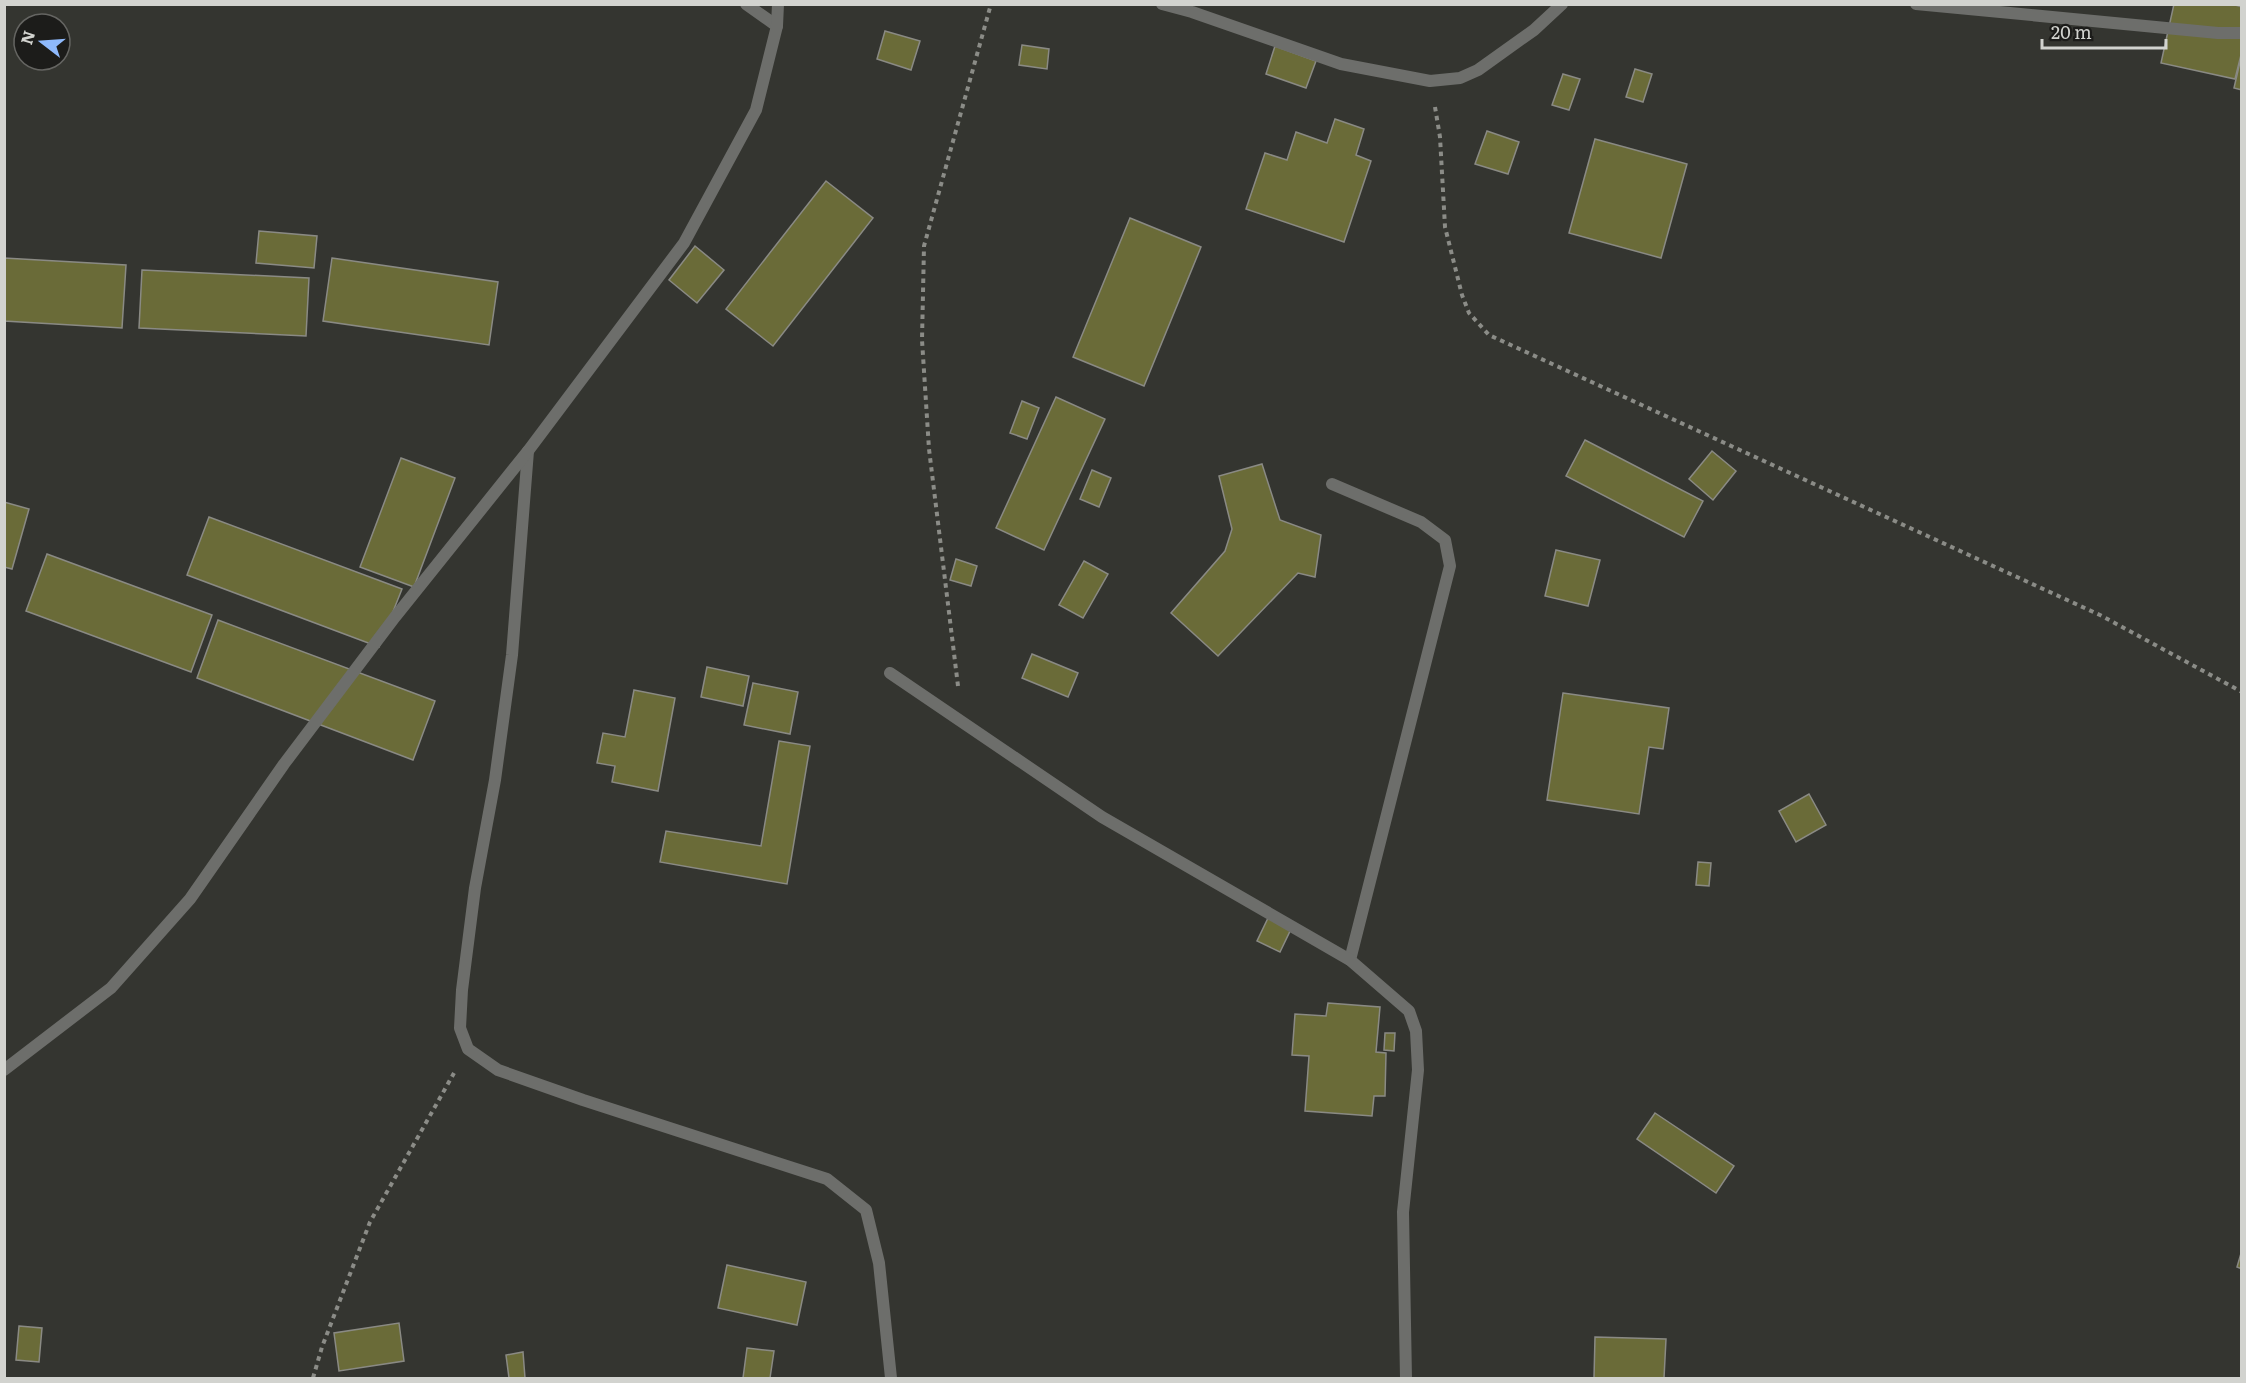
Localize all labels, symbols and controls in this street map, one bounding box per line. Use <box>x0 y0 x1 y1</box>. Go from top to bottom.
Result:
north arrow <box>12 12 72 72</box>
scale bar <box>2042 12 2166 50</box>
text: 20 m <box>2051 18 2092 45</box>
text: N <box>13 27 40 47</box>

